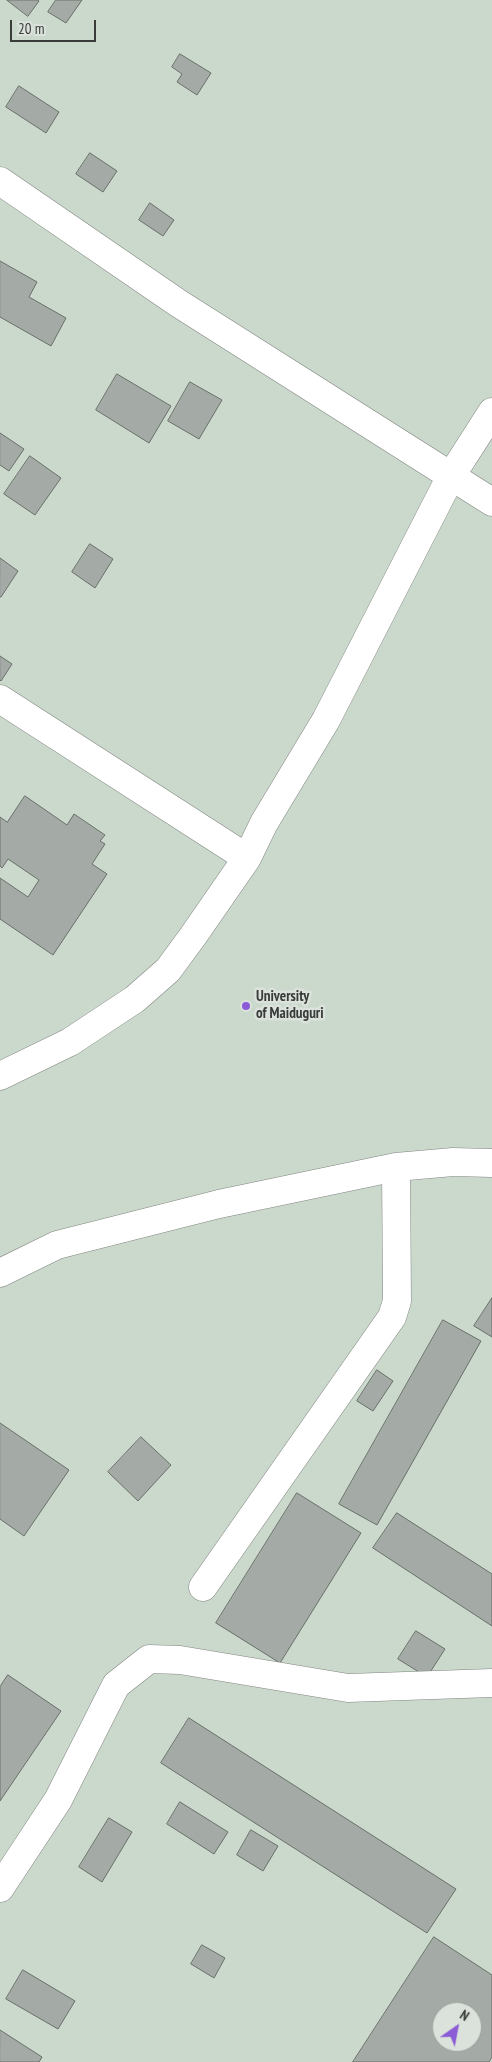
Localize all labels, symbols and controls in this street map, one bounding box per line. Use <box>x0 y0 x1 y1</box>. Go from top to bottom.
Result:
scale bar <box>12 10 99 42</box>
text: 20 m <box>18 19 44 38</box>
place label: University of Maiduguri <box>256 988 324 1023</box>
marker: University of Maiduguri <box>240 1000 252 1012</box>
north arrow <box>432 2002 482 2052</box>
text: N <box>457 2006 473 2025</box>

